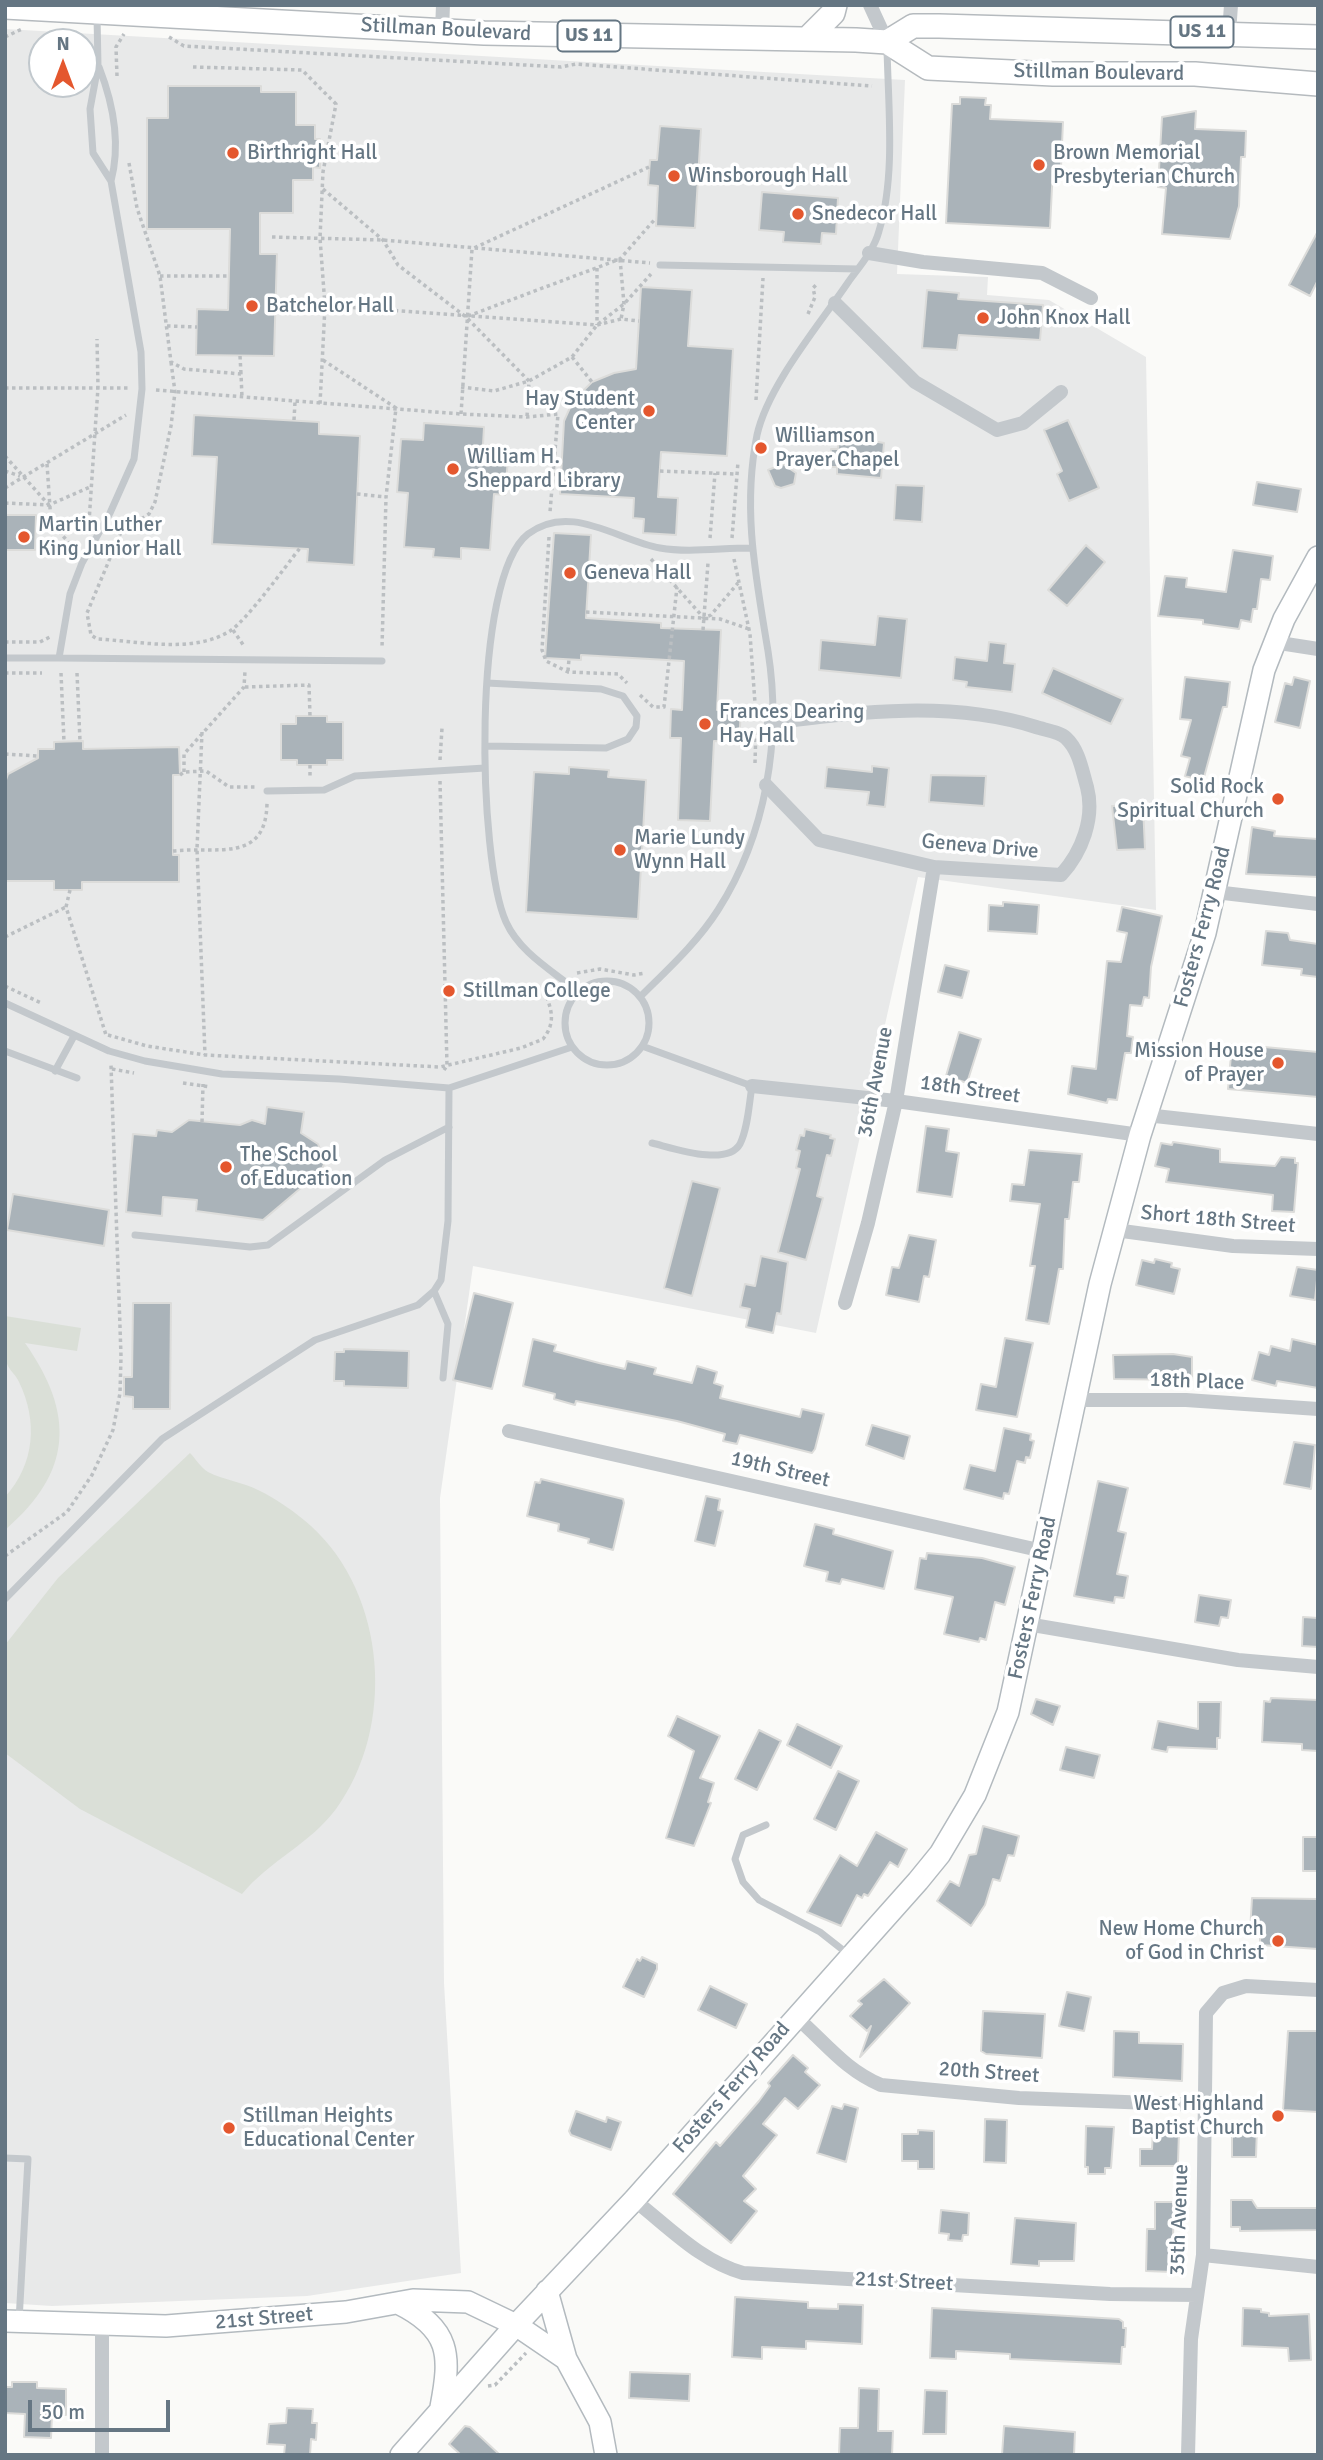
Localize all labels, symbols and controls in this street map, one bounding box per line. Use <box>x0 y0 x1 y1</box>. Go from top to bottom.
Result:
street label: Stillman Boulevard <box>360 13 532 47</box>
road number: US 11 <box>1170 16 1234 48</box>
road number: US 11 <box>558 20 620 52</box>
north arrow <box>28 28 98 98</box>
text: N <box>56 32 70 56</box>
street label: Stillman Boulevard <box>1013 59 1185 87</box>
place label: Birthright Hall <box>247 140 378 166</box>
place label: Brown Memorial Presbyterian Church <box>1053 140 1235 190</box>
marker: Birthright Hall <box>225 145 241 161</box>
marker: Brown Memorial Presbyterian Church <box>1031 157 1047 173</box>
place label: Winsborough Hall <box>688 163 848 189</box>
marker: Winsborough Hall <box>666 168 682 184</box>
place label: Snedecor Hall <box>812 201 937 227</box>
marker: Snedecor Hall <box>790 206 806 222</box>
place label: Batchelor Hall <box>266 293 394 319</box>
marker: Batchelor Hall <box>244 298 260 314</box>
place label: John Knox Hall <box>997 305 1131 331</box>
marker: John Knox Hall <box>975 310 991 326</box>
place label: Hay Student Center <box>525 386 635 436</box>
marker: Hay Student Center <box>641 403 657 419</box>
place label: Williamson Prayer Chapel <box>775 423 900 473</box>
marker: Williamson Prayer Chapel <box>753 440 769 456</box>
place label: William H. Sheppard Library <box>467 444 620 494</box>
marker: William H. Sheppard Library <box>445 461 461 477</box>
place label: Martin Luther King Junior Hall <box>38 512 182 562</box>
marker: Martin Luther King Junior Hall <box>16 529 32 545</box>
place label: Geneva Hall <box>584 560 691 586</box>
marker: Geneva Hall <box>562 565 578 581</box>
place label: Frances Dearing Hay Hall <box>719 699 864 749</box>
marker: Frances Dearing Hay Hall <box>697 716 713 732</box>
place label: Solid Rock Spiritual Church <box>1117 774 1264 824</box>
marker: Solid Rock Spiritual Church <box>1270 791 1286 807</box>
place label: Marie Lundy Wynn Hall <box>634 825 745 875</box>
street label: Geneva Drive <box>920 829 1040 865</box>
marker: Marie Lundy Wynn Hall <box>612 842 628 858</box>
street label: Fosters Ferry Road <box>1169 844 1237 1010</box>
place label: Stillman College <box>463 978 611 1004</box>
marker: Stillman College <box>441 983 457 999</box>
street label: 36th Avenue <box>853 1025 899 1139</box>
place label: Mission House of Prayer <box>1134 1038 1264 1088</box>
marker: Mission House of Prayer <box>1270 1055 1286 1071</box>
street label: 18th Street <box>918 1071 1022 1109</box>
place label: The School of Education <box>240 1142 353 1192</box>
marker: The School of Education <box>218 1159 234 1175</box>
street label: Short 18th Street <box>1140 1201 1296 1239</box>
street label: 18th Place <box>1149 1368 1245 1396</box>
street label: 19th Street <box>728 1446 832 1494</box>
street label: Fosters Ferry Road <box>1003 1514 1063 1682</box>
place label: New Home Church of God in Christ <box>1098 1916 1264 1966</box>
marker: New Home Church of God in Christ <box>1270 1933 1286 1949</box>
street label: Fosters Ferry Road <box>668 2017 796 2159</box>
street label: 20th Street <box>938 2057 1040 2089</box>
place label: West Highland Baptist Church <box>1131 2091 1264 2141</box>
place label: Stillman Heights Educational Center <box>243 2103 414 2153</box>
marker: West Highland Baptist Church <box>1270 2108 1286 2124</box>
marker: Stillman Heights Educational Center <box>221 2120 237 2136</box>
street label: 35th Avenue <box>1165 2164 1195 2276</box>
street label: 21st Street <box>854 2267 954 2297</box>
street label: 21st Street <box>214 2302 314 2336</box>
scale bar <box>32 2386 173 2430</box>
text: 50 m <box>41 2399 85 2425</box>

